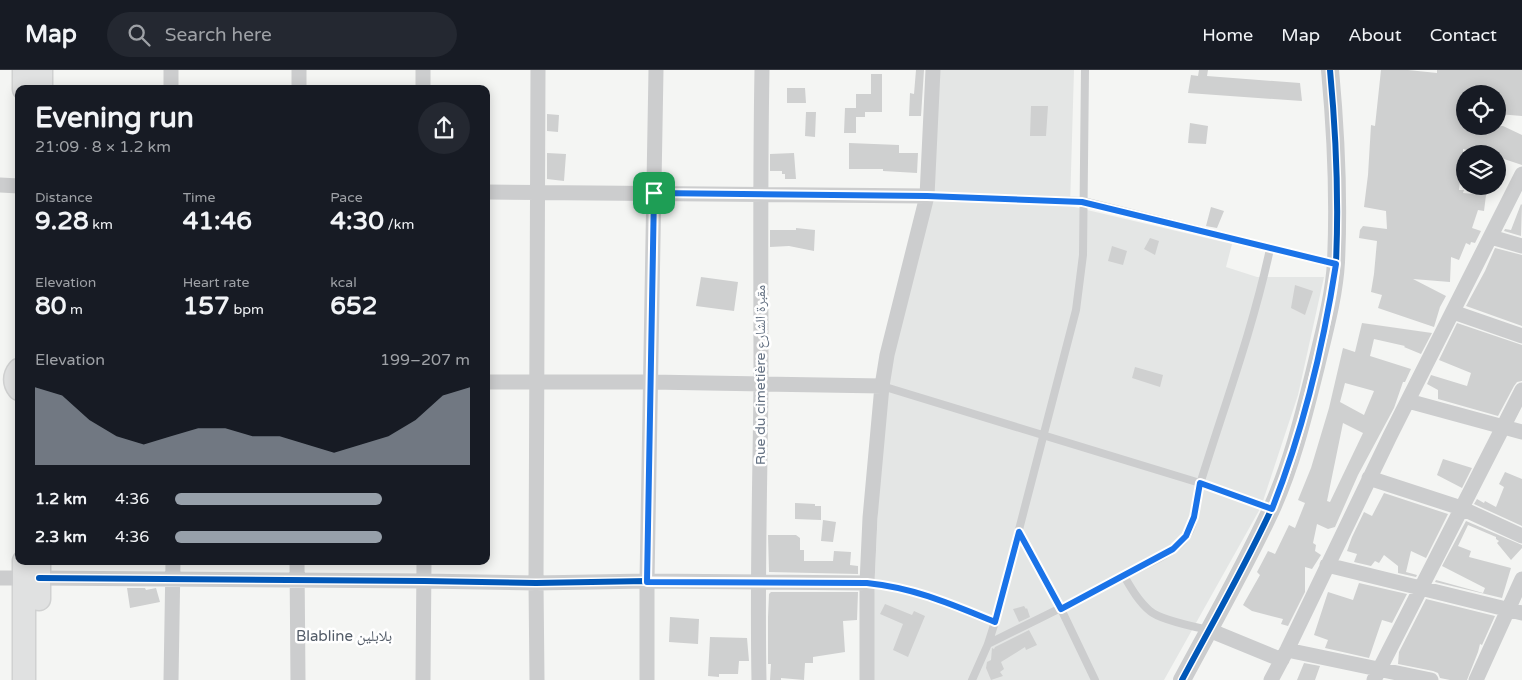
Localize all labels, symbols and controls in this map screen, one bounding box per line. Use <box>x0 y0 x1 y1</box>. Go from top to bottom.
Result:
search box <box>107 12 457 57</box>
text: Map <box>25 20 77 49</box>
icon: search <box>125 21 153 49</box>
text: Search here <box>165 24 272 46</box>
text: Home <box>1202 24 1253 46</box>
text: Map <box>1281 24 1320 46</box>
text: About <box>1348 24 1402 46</box>
text: Contact <box>1430 24 1497 46</box>
map controls <box>1456 85 1506 195</box>
button: locate <box>1456 85 1506 135</box>
text: Evening run <box>35 101 194 135</box>
button: share <box>418 102 470 154</box>
text: 21:09 · 8 × 1.2 km <box>35 137 171 157</box>
button: layers <box>1456 145 1506 195</box>
pin <box>633 172 675 214</box>
icon: arrive <box>640 179 668 207</box>
text: Distance <box>35 189 93 206</box>
text: Time <box>183 189 215 206</box>
text: Pace <box>330 189 363 206</box>
text: 9.28 <box>35 206 89 236</box>
text: 41:46 <box>183 206 252 236</box>
text: 4:30 <box>330 206 384 236</box>
text: km <box>89 216 113 233</box>
text: /km <box>384 216 414 233</box>
text: Elevation <box>35 274 96 291</box>
text: Heart rate <box>183 274 249 291</box>
text: kcal <box>330 274 357 291</box>
street label: Rue du cimetière مقبرة الشارع <box>752 285 770 465</box>
text: 80 <box>35 291 66 321</box>
text: 157 <box>183 291 230 321</box>
text: 652 <box>330 291 377 321</box>
text: m <box>66 301 83 318</box>
text: bpm <box>230 301 264 318</box>
text: Elevation <box>35 350 105 370</box>
text: 199–207 m <box>380 350 470 370</box>
text: 1.2 km <box>35 489 87 509</box>
text: 4:36 <box>115 489 149 509</box>
text: 2.3 km <box>35 527 87 547</box>
text: 4:36 <box>115 527 149 547</box>
district label: Blabline بلابلين <box>296 627 392 646</box>

